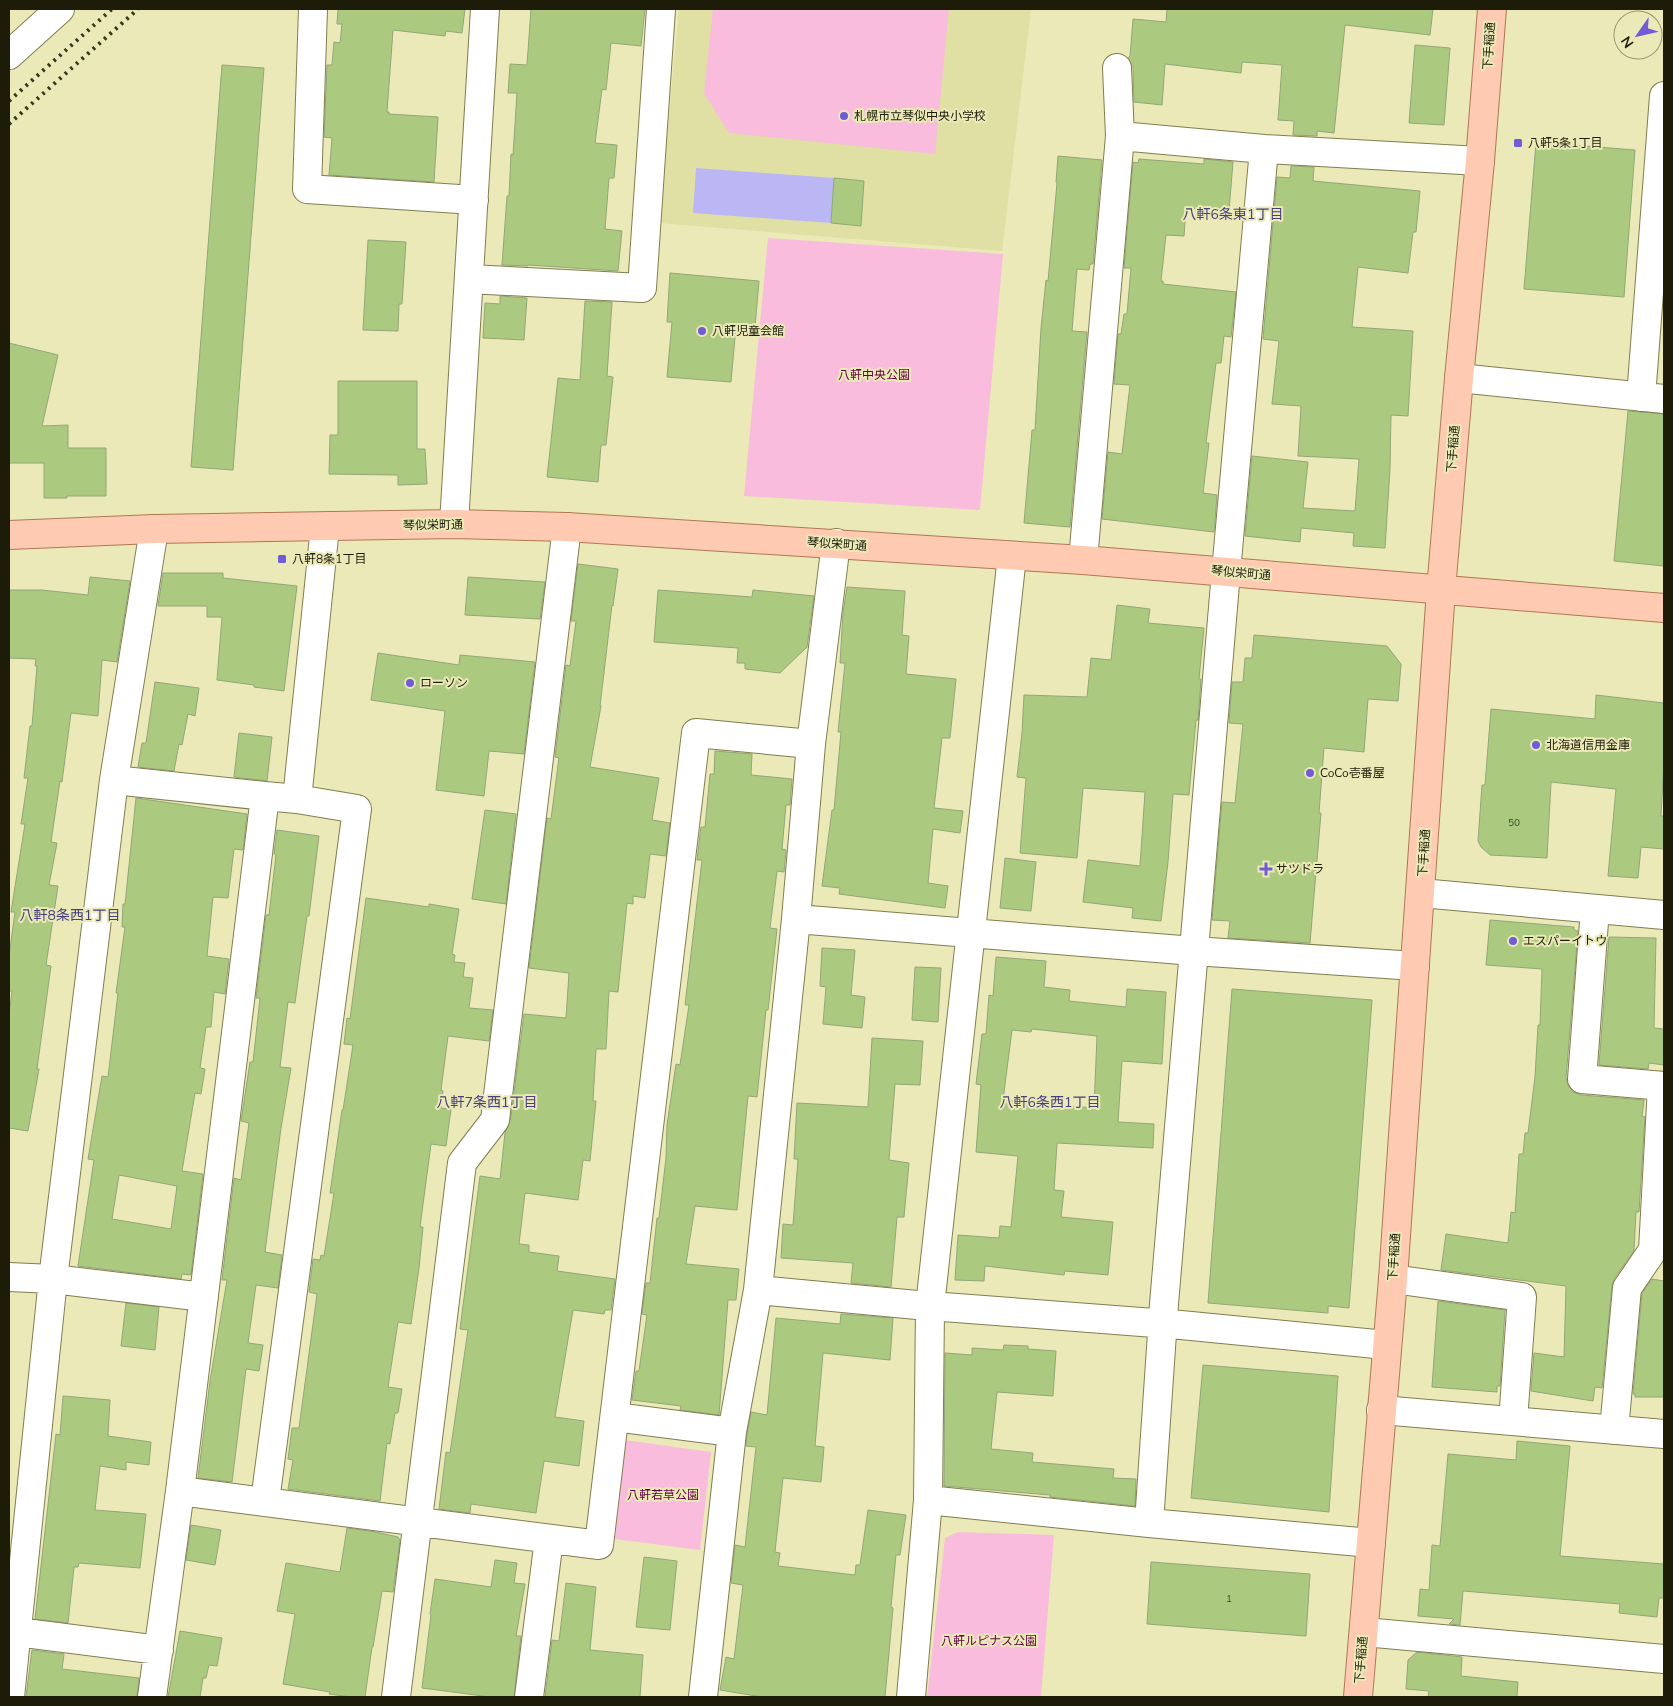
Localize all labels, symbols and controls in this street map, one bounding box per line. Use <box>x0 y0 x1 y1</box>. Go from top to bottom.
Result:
north arrow <box>1613 10 1663 60</box>
street label: 下手稲通 <box>1479 21 1499 71</box>
text: N <box>1617 32 1638 52</box>
place label: 札幌市立琴似中央小学校 <box>854 108 986 124</box>
marker: 札幌市立琴似中央小学校 <box>838 110 850 122</box>
place label: 八軒5条1丁目 <box>1528 135 1602 151</box>
marker: 八軒5条1丁目 <box>1512 137 1524 149</box>
district label: 八軒6条東1丁目 <box>1183 205 1283 224</box>
place label: 八軒児童会館 <box>712 323 784 339</box>
marker: 八軒児童会館 <box>696 325 708 337</box>
park label: 八軒中央公園 <box>838 367 910 383</box>
street label: 下手稲通 <box>1443 424 1463 474</box>
street label: 琴似栄町通 <box>403 516 463 534</box>
street label: 琴似栄町通 <box>807 534 867 554</box>
place label: 八軒8条1丁目 <box>292 551 366 567</box>
marker: 八軒8条1丁目 <box>276 553 288 565</box>
street label: 琴似栄町通 <box>1210 562 1272 584</box>
place label: ローソン <box>420 675 468 691</box>
marker: ローソン <box>404 677 416 689</box>
place label: 北海道信用金庫 <box>1546 737 1630 753</box>
marker: 北海道信用金庫 <box>1530 739 1542 751</box>
place label: CoCo壱番屋 <box>1320 765 1385 781</box>
marker: CoCo壱番屋 <box>1304 767 1316 779</box>
house number: 50 <box>1508 816 1520 830</box>
street label: 下手稲通 <box>1414 828 1434 878</box>
place label: サツドラ <box>1276 861 1324 877</box>
marker: サツドラ <box>1260 863 1272 875</box>
district label: 八軒8条西1丁目 <box>20 906 120 925</box>
place label: エスパーイトウ <box>1523 933 1607 949</box>
marker: エスパーイトウ <box>1507 935 1519 947</box>
district label: 八軒7条西1丁目 <box>437 1093 537 1112</box>
district label: 八軒6条西1丁目 <box>1000 1093 1100 1112</box>
street label: 下手稲通 <box>1384 1232 1404 1282</box>
park label: 八軒若草公園 <box>627 1487 699 1503</box>
house number: 1 <box>1226 1592 1232 1606</box>
park label: 八軒ルピナス公園 <box>941 1633 1037 1649</box>
street label: 下手稲通 <box>1351 1635 1371 1685</box>

